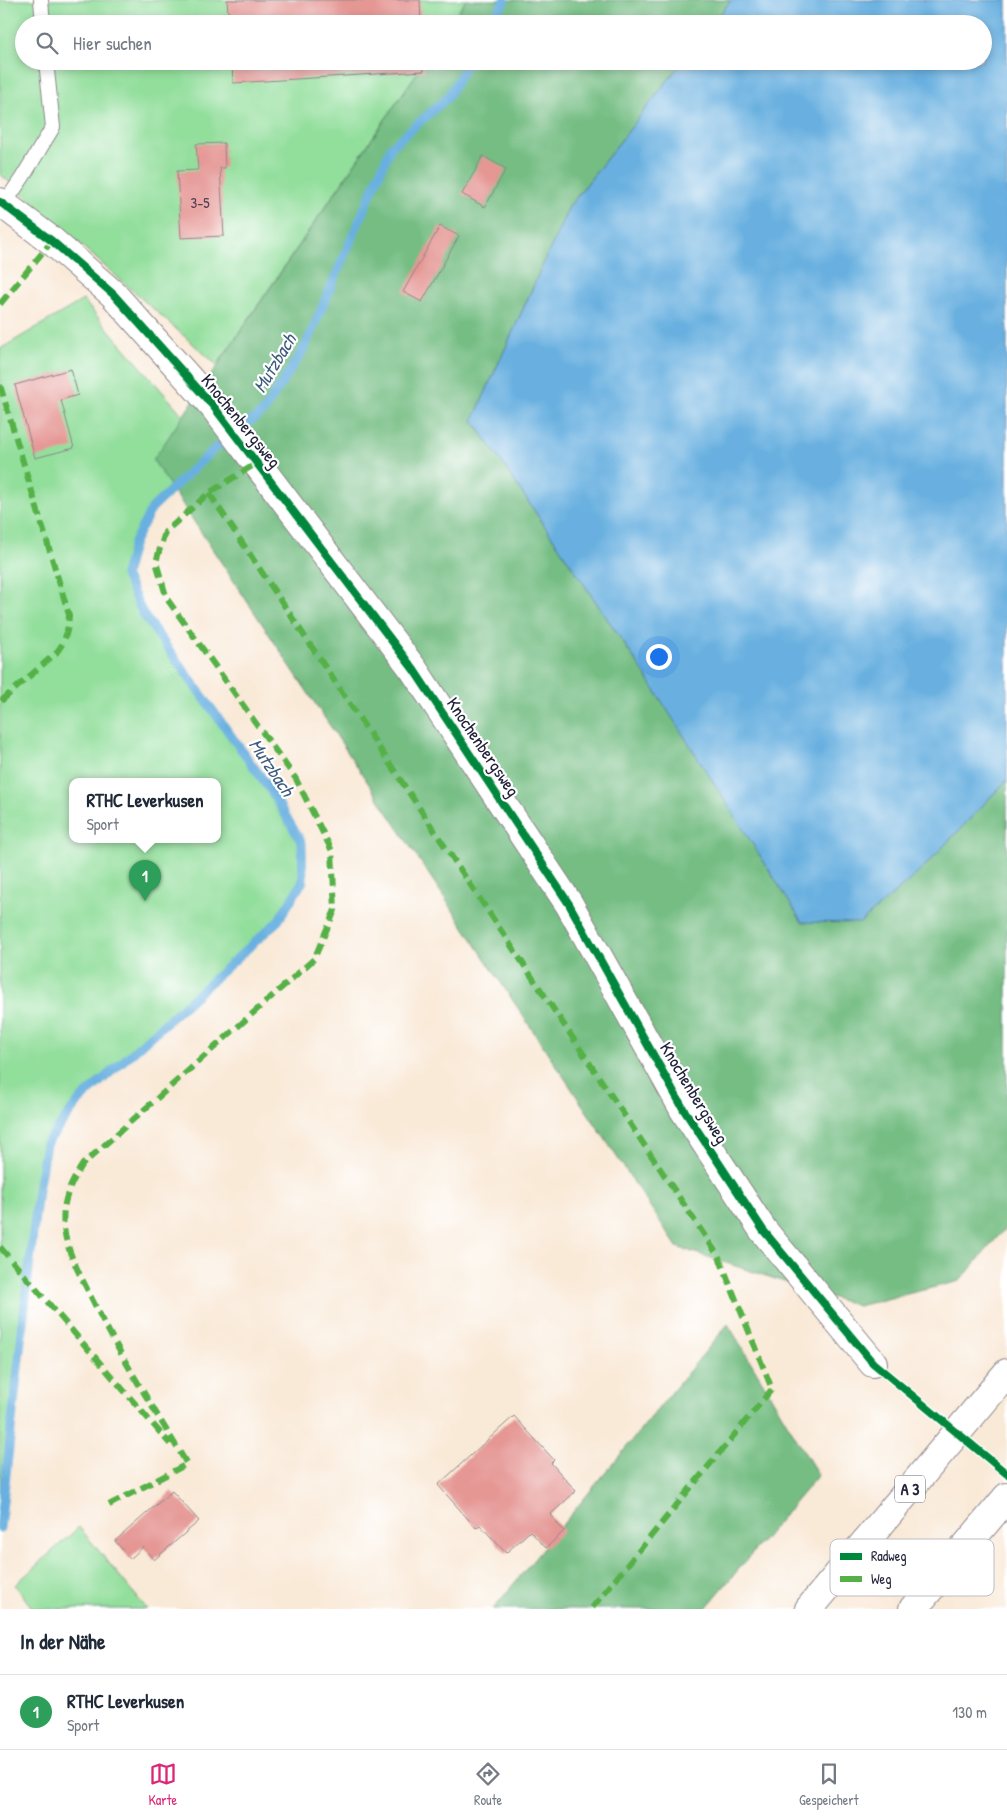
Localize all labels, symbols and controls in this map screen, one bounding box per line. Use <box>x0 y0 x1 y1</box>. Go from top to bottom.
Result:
search box <box>15 15 992 70</box>
icon: search <box>33 29 61 57</box>
text: Hier suchen <box>73 30 152 56</box>
house number: 3-5 <box>190 192 210 213</box>
water label: Mutzbach <box>246 327 303 397</box>
street label: Knochenbergsweg <box>196 368 287 473</box>
your location <box>646 644 672 670</box>
street label: Knochenbergsweg <box>441 692 526 801</box>
water label: Mutzbach <box>243 733 302 803</box>
popup <box>69 778 221 843</box>
text: RTHC Leverkusen <box>86 787 204 813</box>
text: Sport <box>86 813 119 835</box>
pin: 1 <box>129 860 161 901</box>
street label: Knochenbergsweg <box>654 1037 735 1148</box>
road number: A 3 <box>895 1476 925 1502</box>
legend <box>830 1539 994 1596</box>
text: Radweg <box>871 1546 907 1566</box>
text: Weg <box>871 1569 891 1589</box>
text: In der Nähe <box>20 1627 105 1656</box>
text: RTHC Leverkusen <box>67 1688 184 1714</box>
text: 1 <box>33 1701 39 1723</box>
text: 130 m <box>952 1701 987 1723</box>
text: Sport <box>67 1714 99 1736</box>
tab: Karte <box>148 1760 177 1809</box>
tab: Route <box>474 1760 502 1809</box>
tab: Gespeichert <box>799 1760 859 1809</box>

